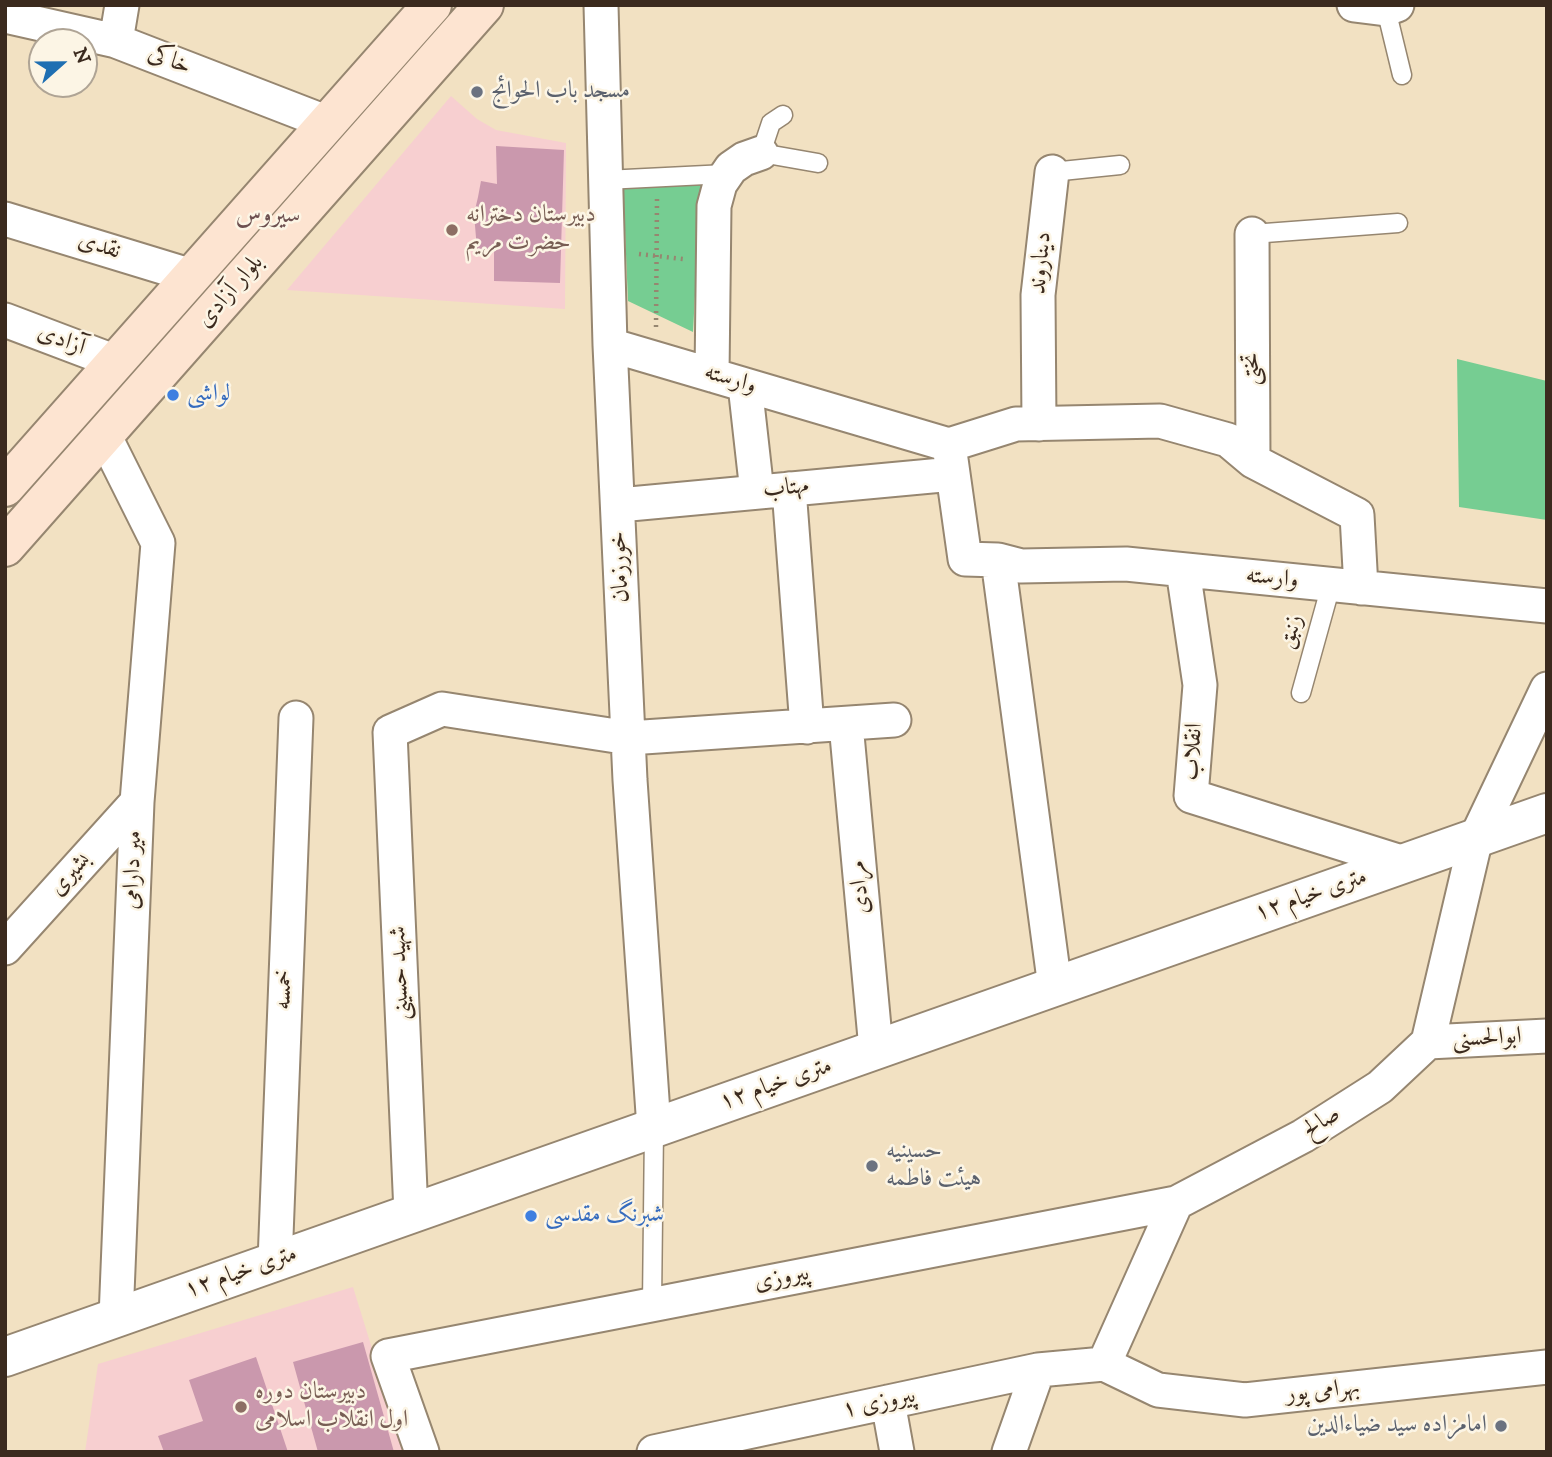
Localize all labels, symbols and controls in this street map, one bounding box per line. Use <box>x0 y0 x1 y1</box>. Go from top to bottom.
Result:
north arrow <box>28 28 98 98</box>
street label: خاکی <box>143 40 195 82</box>
text: N <box>68 45 95 67</box>
place label: مسجد باب الحوائج <box>491 78 630 106</box>
marker: مسجد باب الحوائج <box>469 84 485 100</box>
district label: سیروس <box>235 201 301 233</box>
place label: دبیرستان دخترانه حضرت مریم <box>466 202 596 258</box>
marker: دبیرستان دخترانه حضرت مریم <box>444 222 460 238</box>
street label: نقدی <box>74 227 124 267</box>
street label: دیناروند <box>1025 231 1059 295</box>
street label: بلوار آزادی <box>191 250 271 334</box>
street label: آزادی <box>33 319 89 363</box>
street label: تختی <box>1239 353 1267 385</box>
street label: وارسته <box>700 358 760 402</box>
place label: لواشی <box>187 381 230 409</box>
marker: لواشی <box>165 387 181 403</box>
street label: مهتاب <box>762 473 810 505</box>
street label: خورزمان <box>605 530 637 604</box>
street label: وارسته <box>1244 562 1300 596</box>
street label: زنبق <box>1273 611 1311 653</box>
street label: انقلاب <box>1178 722 1210 782</box>
street label: میر دارامی <box>118 830 150 910</box>
street label: بشیری <box>44 847 98 903</box>
street label: مرادی <box>844 859 878 915</box>
street label: ۱۲ متری خیام <box>1251 863 1371 929</box>
street label: شهید حسینی <box>385 925 417 1021</box>
street label: خمسه <box>270 969 300 1011</box>
street label: ابوالحسنی <box>1452 1023 1522 1055</box>
street label: ۱۲ متری خیام <box>716 1052 836 1118</box>
street label: صالح <box>1298 1100 1346 1146</box>
place label: حسینیه هیئت فاطمه <box>886 1138 981 1194</box>
marker: حسینیه هیئت فاطمه <box>864 1158 880 1174</box>
place label: شبرنگ مقدسی <box>545 1202 664 1230</box>
marker: شبرنگ مقدسی <box>523 1208 539 1224</box>
street label: ۱۲ متری خیام <box>181 1240 301 1306</box>
street label: پیروزی <box>752 1260 812 1298</box>
street label: بهرامی پور <box>1284 1374 1362 1410</box>
place label: دبیرستان دوره اول انقلاب اسلامی <box>255 1379 408 1435</box>
street label: پیروزی ۱ <box>840 1382 918 1426</box>
marker: دبیرستان دوره اول انقلاب اسلامی <box>233 1399 249 1415</box>
place label: امامزاده سید ضیاءالدین <box>1307 1412 1487 1440</box>
marker: امامزاده سید ضیاءالدین <box>1493 1418 1509 1434</box>

